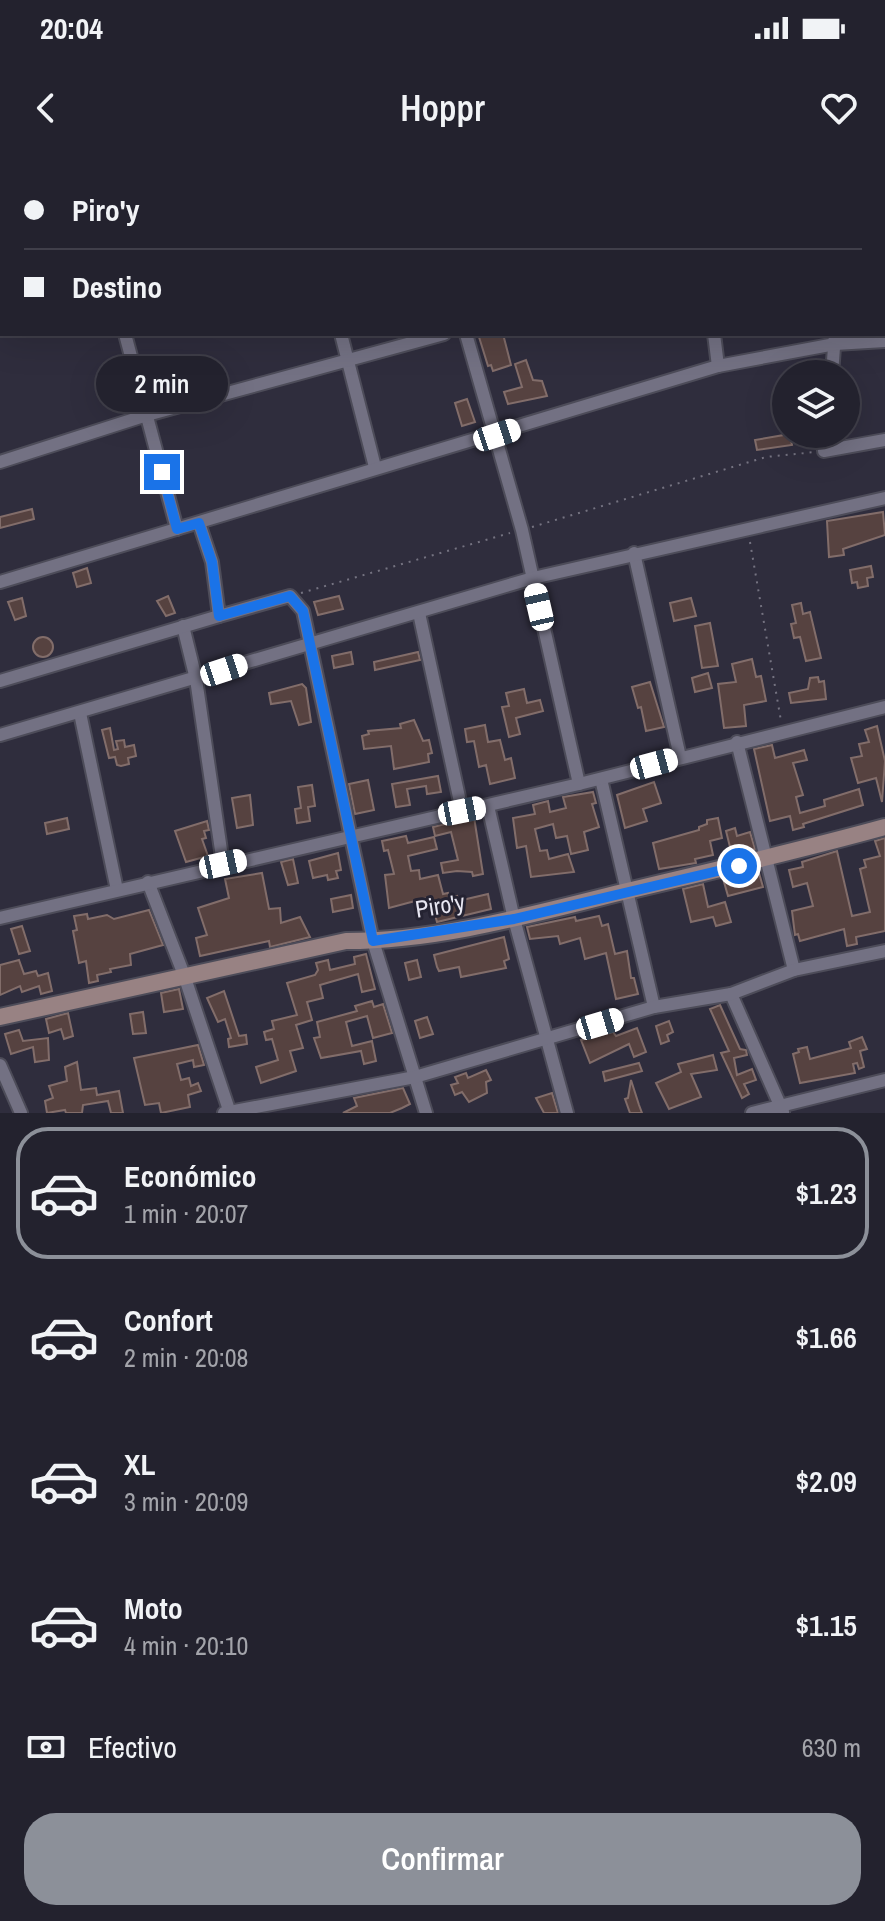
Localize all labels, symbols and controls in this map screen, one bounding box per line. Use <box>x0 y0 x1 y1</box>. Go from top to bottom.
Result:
text: 20:04 <box>40 8 103 48</box>
text: Hoppr <box>400 84 485 132</box>
icon: back <box>24 86 68 130</box>
icon: heart <box>817 86 861 130</box>
text: Piro'y <box>72 190 139 230</box>
text: Destino <box>72 267 162 307</box>
callout: 2 min <box>96 356 228 412</box>
map controls <box>772 360 860 448</box>
button: layers <box>772 360 860 448</box>
text: 2 min <box>135 366 189 401</box>
car <box>470 416 524 454</box>
route end <box>144 454 180 490</box>
car <box>522 581 556 633</box>
car <box>197 651 251 689</box>
car <box>628 746 680 782</box>
car <box>436 795 488 827</box>
car <box>197 847 249 881</box>
route start <box>721 848 757 884</box>
street label: Piro'y <box>413 885 467 925</box>
car <box>574 1006 626 1042</box>
text: Económico <box>124 1156 257 1196</box>
icon: car <box>28 1157 100 1229</box>
text: $1.23 <box>795 1173 857 1213</box>
text: 1 min · 20:07 <box>124 1196 248 1231</box>
text: Confort <box>124 1300 213 1340</box>
icon: car <box>28 1301 100 1373</box>
text: $1.66 <box>795 1317 857 1357</box>
text: 2 min · 20:08 <box>124 1340 248 1375</box>
text: XL <box>124 1444 155 1484</box>
icon: car <box>28 1445 100 1517</box>
text: $2.09 <box>795 1461 857 1501</box>
text: 3 min · 20:09 <box>124 1484 248 1519</box>
text: Moto <box>124 1588 183 1628</box>
icon: car <box>28 1589 100 1661</box>
text: $1.15 <box>795 1605 857 1645</box>
text: 4 min · 20:10 <box>124 1628 248 1663</box>
icon: cash <box>24 1725 68 1769</box>
text: Efectivo <box>88 1727 177 1767</box>
text: 630 m <box>802 1730 861 1765</box>
button: Confirmar <box>24 1813 861 1905</box>

